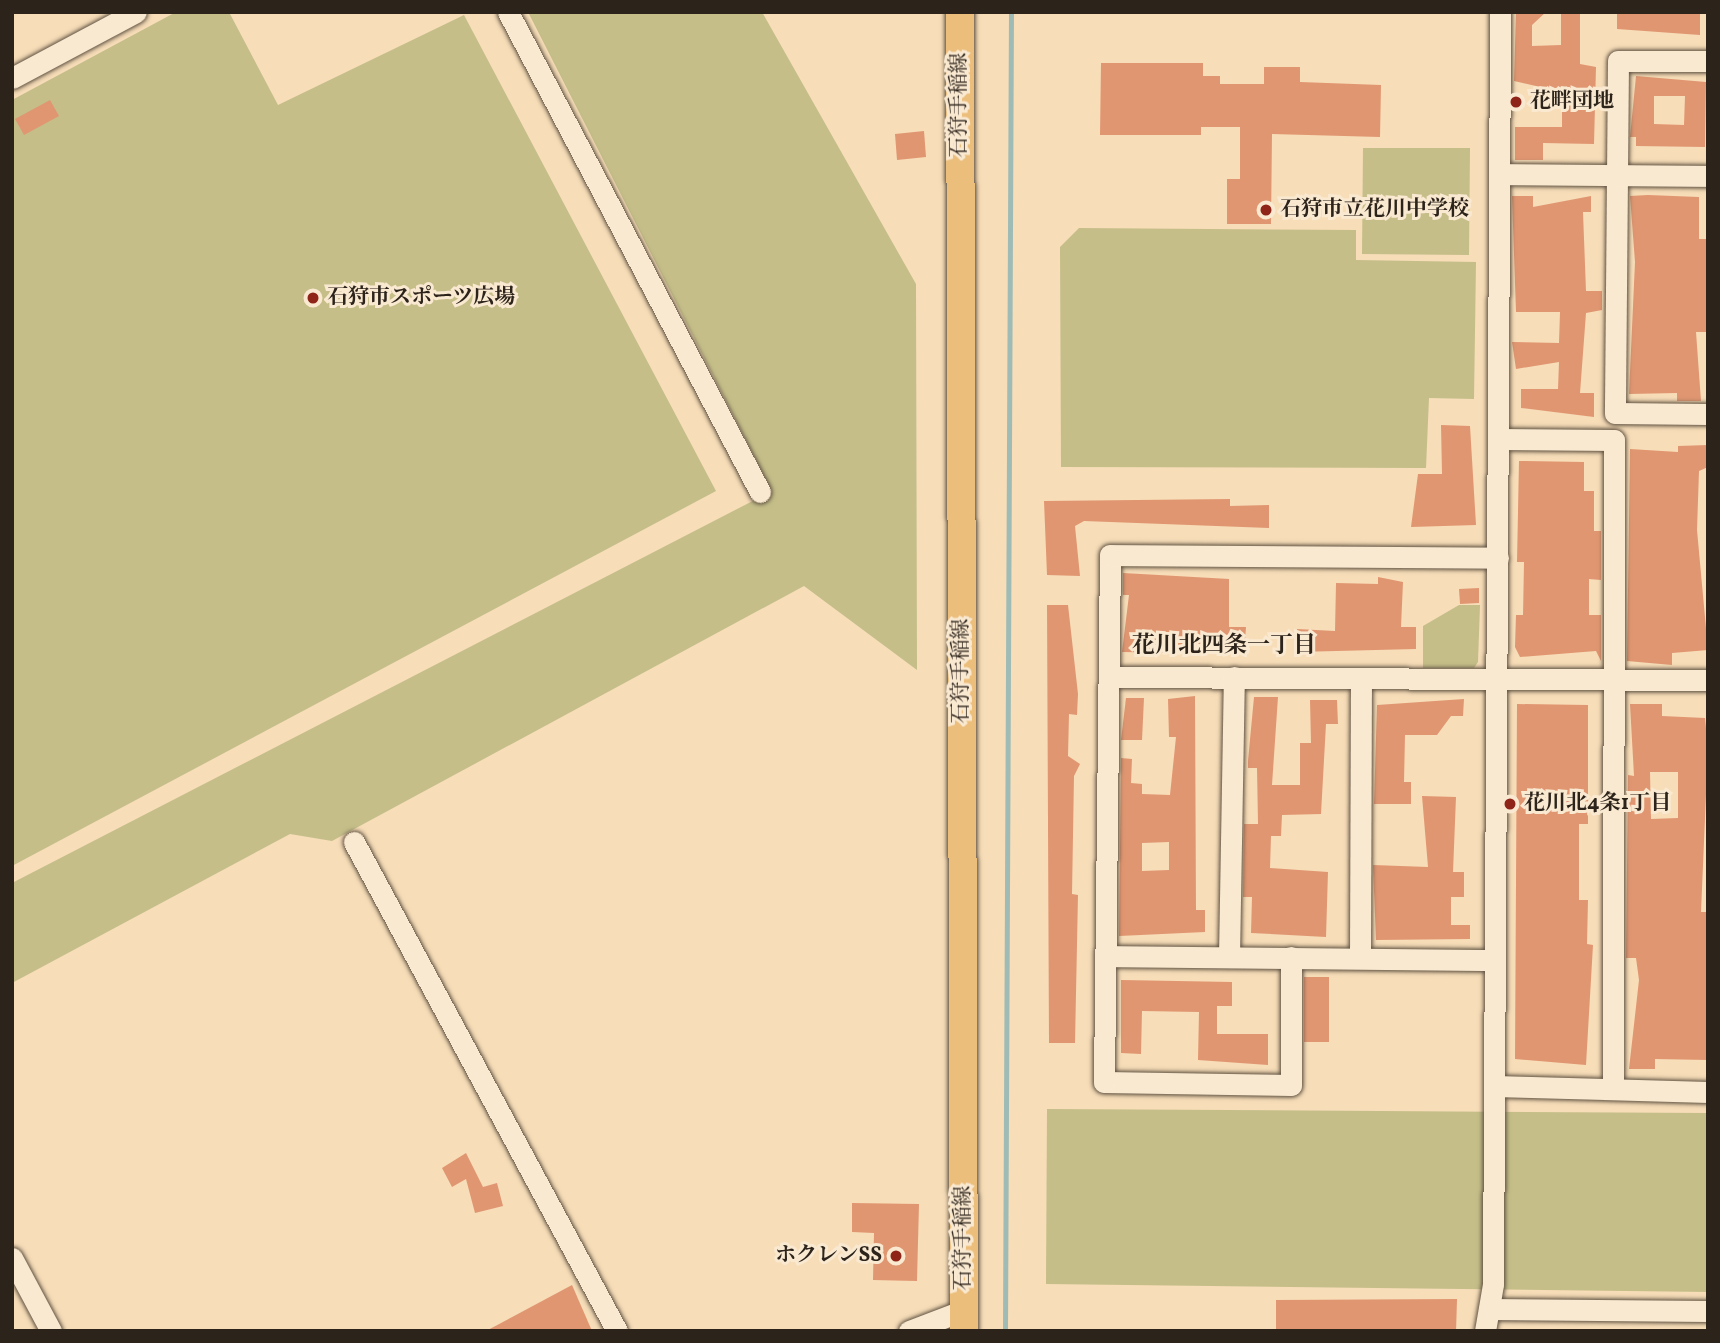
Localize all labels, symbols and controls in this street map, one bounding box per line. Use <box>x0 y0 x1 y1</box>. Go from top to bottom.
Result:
street label: 石狩手稲線 <box>947 53 973 157</box>
place label: 花畔団地 <box>1530 89 1614 115</box>
marker: 花畔団地 <box>1508 94 1524 110</box>
place label: 石狩市立花川中学校 <box>1280 197 1469 223</box>
marker: 石狩市立花川中学校 <box>1258 202 1274 218</box>
place label: 石狩市スポーツ広場 <box>327 285 516 311</box>
marker: 石狩市スポーツ広場 <box>305 290 321 306</box>
street label: 石狩手稲線 <box>949 619 975 723</box>
district label: 花川北四条一丁目 <box>1132 632 1316 660</box>
place label: 花川北4条1丁目 <box>1524 791 1671 817</box>
marker: 花川北4条1丁目 <box>1502 796 1518 812</box>
street label: 石狩手稲線 <box>951 1186 977 1290</box>
place label: ホクレンSS <box>775 1243 882 1269</box>
marker: ホクレンSS <box>888 1248 904 1264</box>

